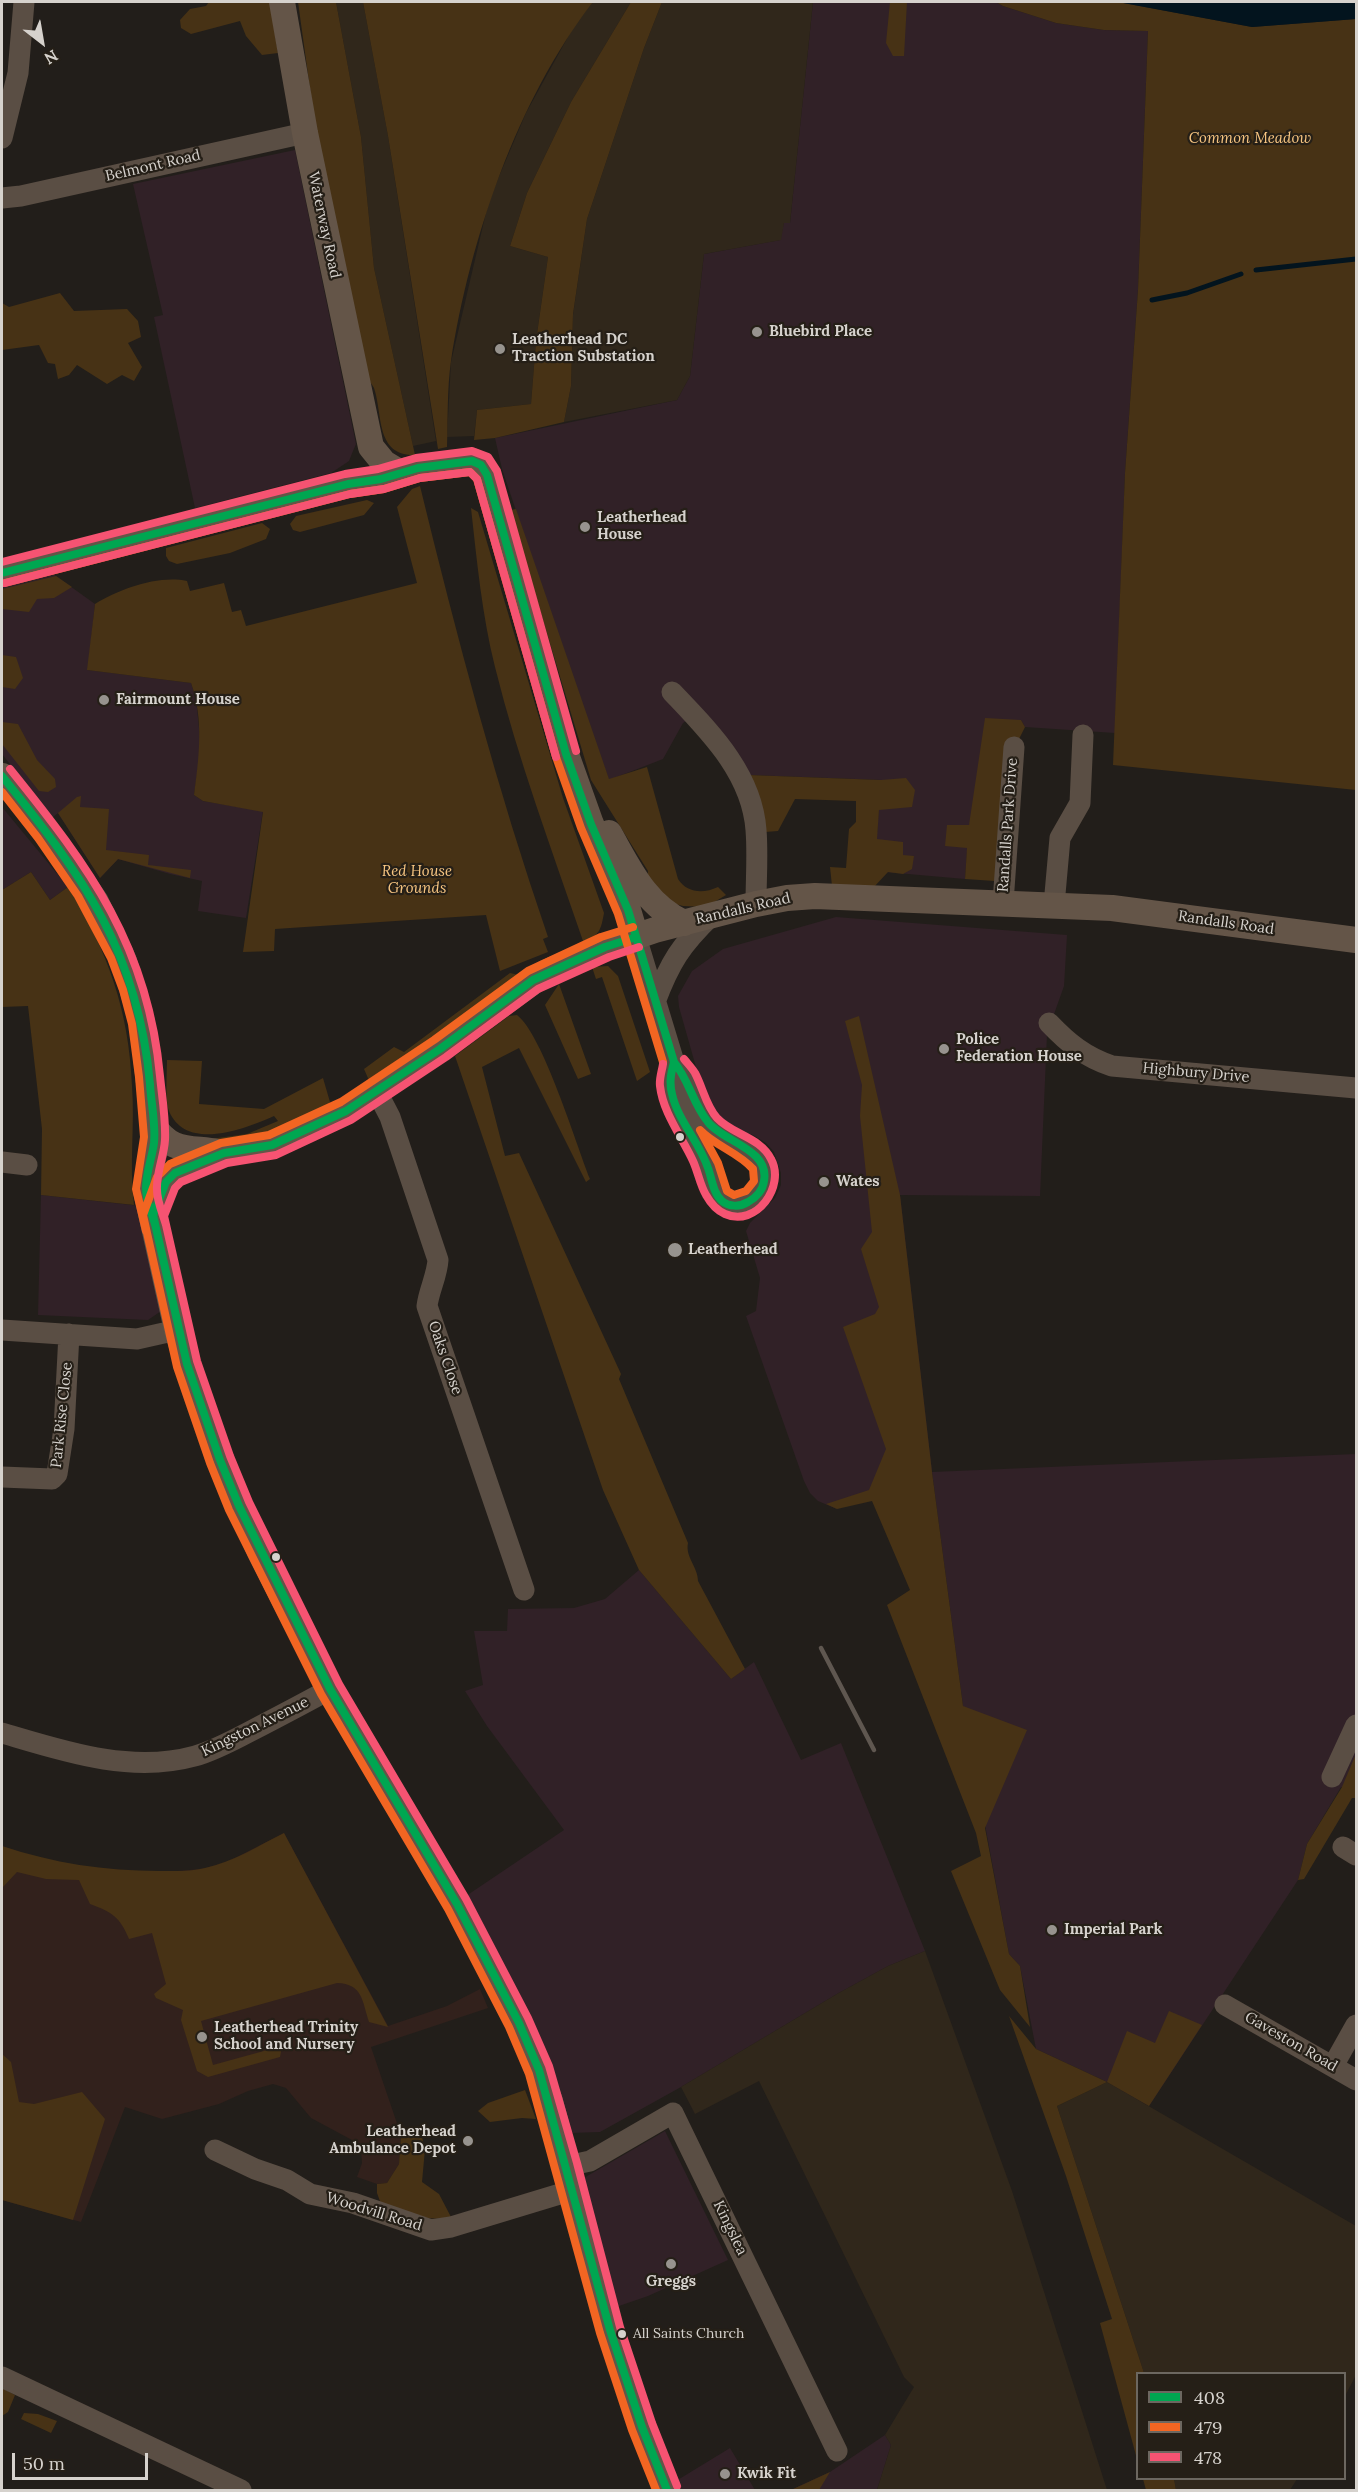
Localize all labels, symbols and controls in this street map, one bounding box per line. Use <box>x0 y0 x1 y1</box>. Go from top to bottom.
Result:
north arrow <box>12 12 72 72</box>
text: N <box>41 46 62 69</box>
park label: Common Meadow <box>1189 130 1311 148</box>
street label: Belmont Road <box>104 146 202 186</box>
street label: Waterway Road <box>304 170 344 280</box>
place label: Bluebird Place <box>769 323 872 341</box>
marker: Bluebird Place <box>750 325 764 339</box>
place label: Leatherhead DC Traction Substation <box>512 331 655 366</box>
marker: Leatherhead DC Traction Substation <box>493 342 507 356</box>
place label: Leatherhead House <box>597 509 687 544</box>
marker: Leatherhead House <box>578 520 592 534</box>
place label: Fairmount House <box>116 691 240 709</box>
marker: Fairmount House <box>97 693 111 707</box>
street label: Randalls Park Drive <box>994 757 1022 893</box>
park label: Red House Grounds <box>382 863 452 898</box>
street label: Randalls Road <box>694 889 792 929</box>
street label: Randalls Road <box>1177 907 1275 939</box>
place label: Police Federation House <box>956 1031 1082 1066</box>
marker: Police Federation House <box>937 1042 951 1056</box>
street label: Highbury Drive <box>1142 1059 1250 1087</box>
unlabelled marker <box>674 1131 686 1143</box>
place label: Wates <box>836 1173 880 1191</box>
marker: Wates <box>817 1175 831 1189</box>
marker: Leatherhead <box>666 1241 684 1259</box>
place label: Leatherhead <box>688 1241 778 1259</box>
street label: Oaks Close <box>424 1319 466 1397</box>
street label: Park Rise Close <box>47 1361 77 1469</box>
unlabelled marker <box>270 1551 282 1563</box>
street label: Kingston Avenue <box>198 1693 312 1761</box>
place label: Imperial Park <box>1064 1921 1162 1939</box>
marker: Imperial Park <box>1045 1923 1059 1937</box>
street label: Gaveston Road <box>1241 2008 1341 2076</box>
place label: Leatherhead Trinity School and Nursery <box>214 2019 358 2054</box>
marker: Leatherhead Trinity School and Nursery <box>195 2030 209 2044</box>
place label: Leatherhead Ambulance Depot <box>329 2123 456 2158</box>
marker: Leatherhead Ambulance Depot <box>461 2134 475 2148</box>
street label: Woodvill Road <box>324 2189 424 2235</box>
street label: Kingslea <box>709 2198 751 2258</box>
marker: Greggs <box>664 2257 678 2271</box>
place label: Greggs <box>646 2273 696 2291</box>
place label: All Saints Church <box>633 2326 744 2342</box>
marker: All Saints Church <box>616 2328 628 2340</box>
legend <box>1136 2372 1346 2480</box>
text: 408 <box>1194 2386 1225 2409</box>
text: 479 <box>1194 2416 1222 2439</box>
scale bar <box>15 2441 152 2479</box>
text: 478 <box>1194 2446 1222 2469</box>
text: 50 m <box>23 2452 65 2475</box>
place label: Kwik Fit <box>737 2465 796 2483</box>
marker: Kwik Fit <box>718 2467 732 2481</box>

